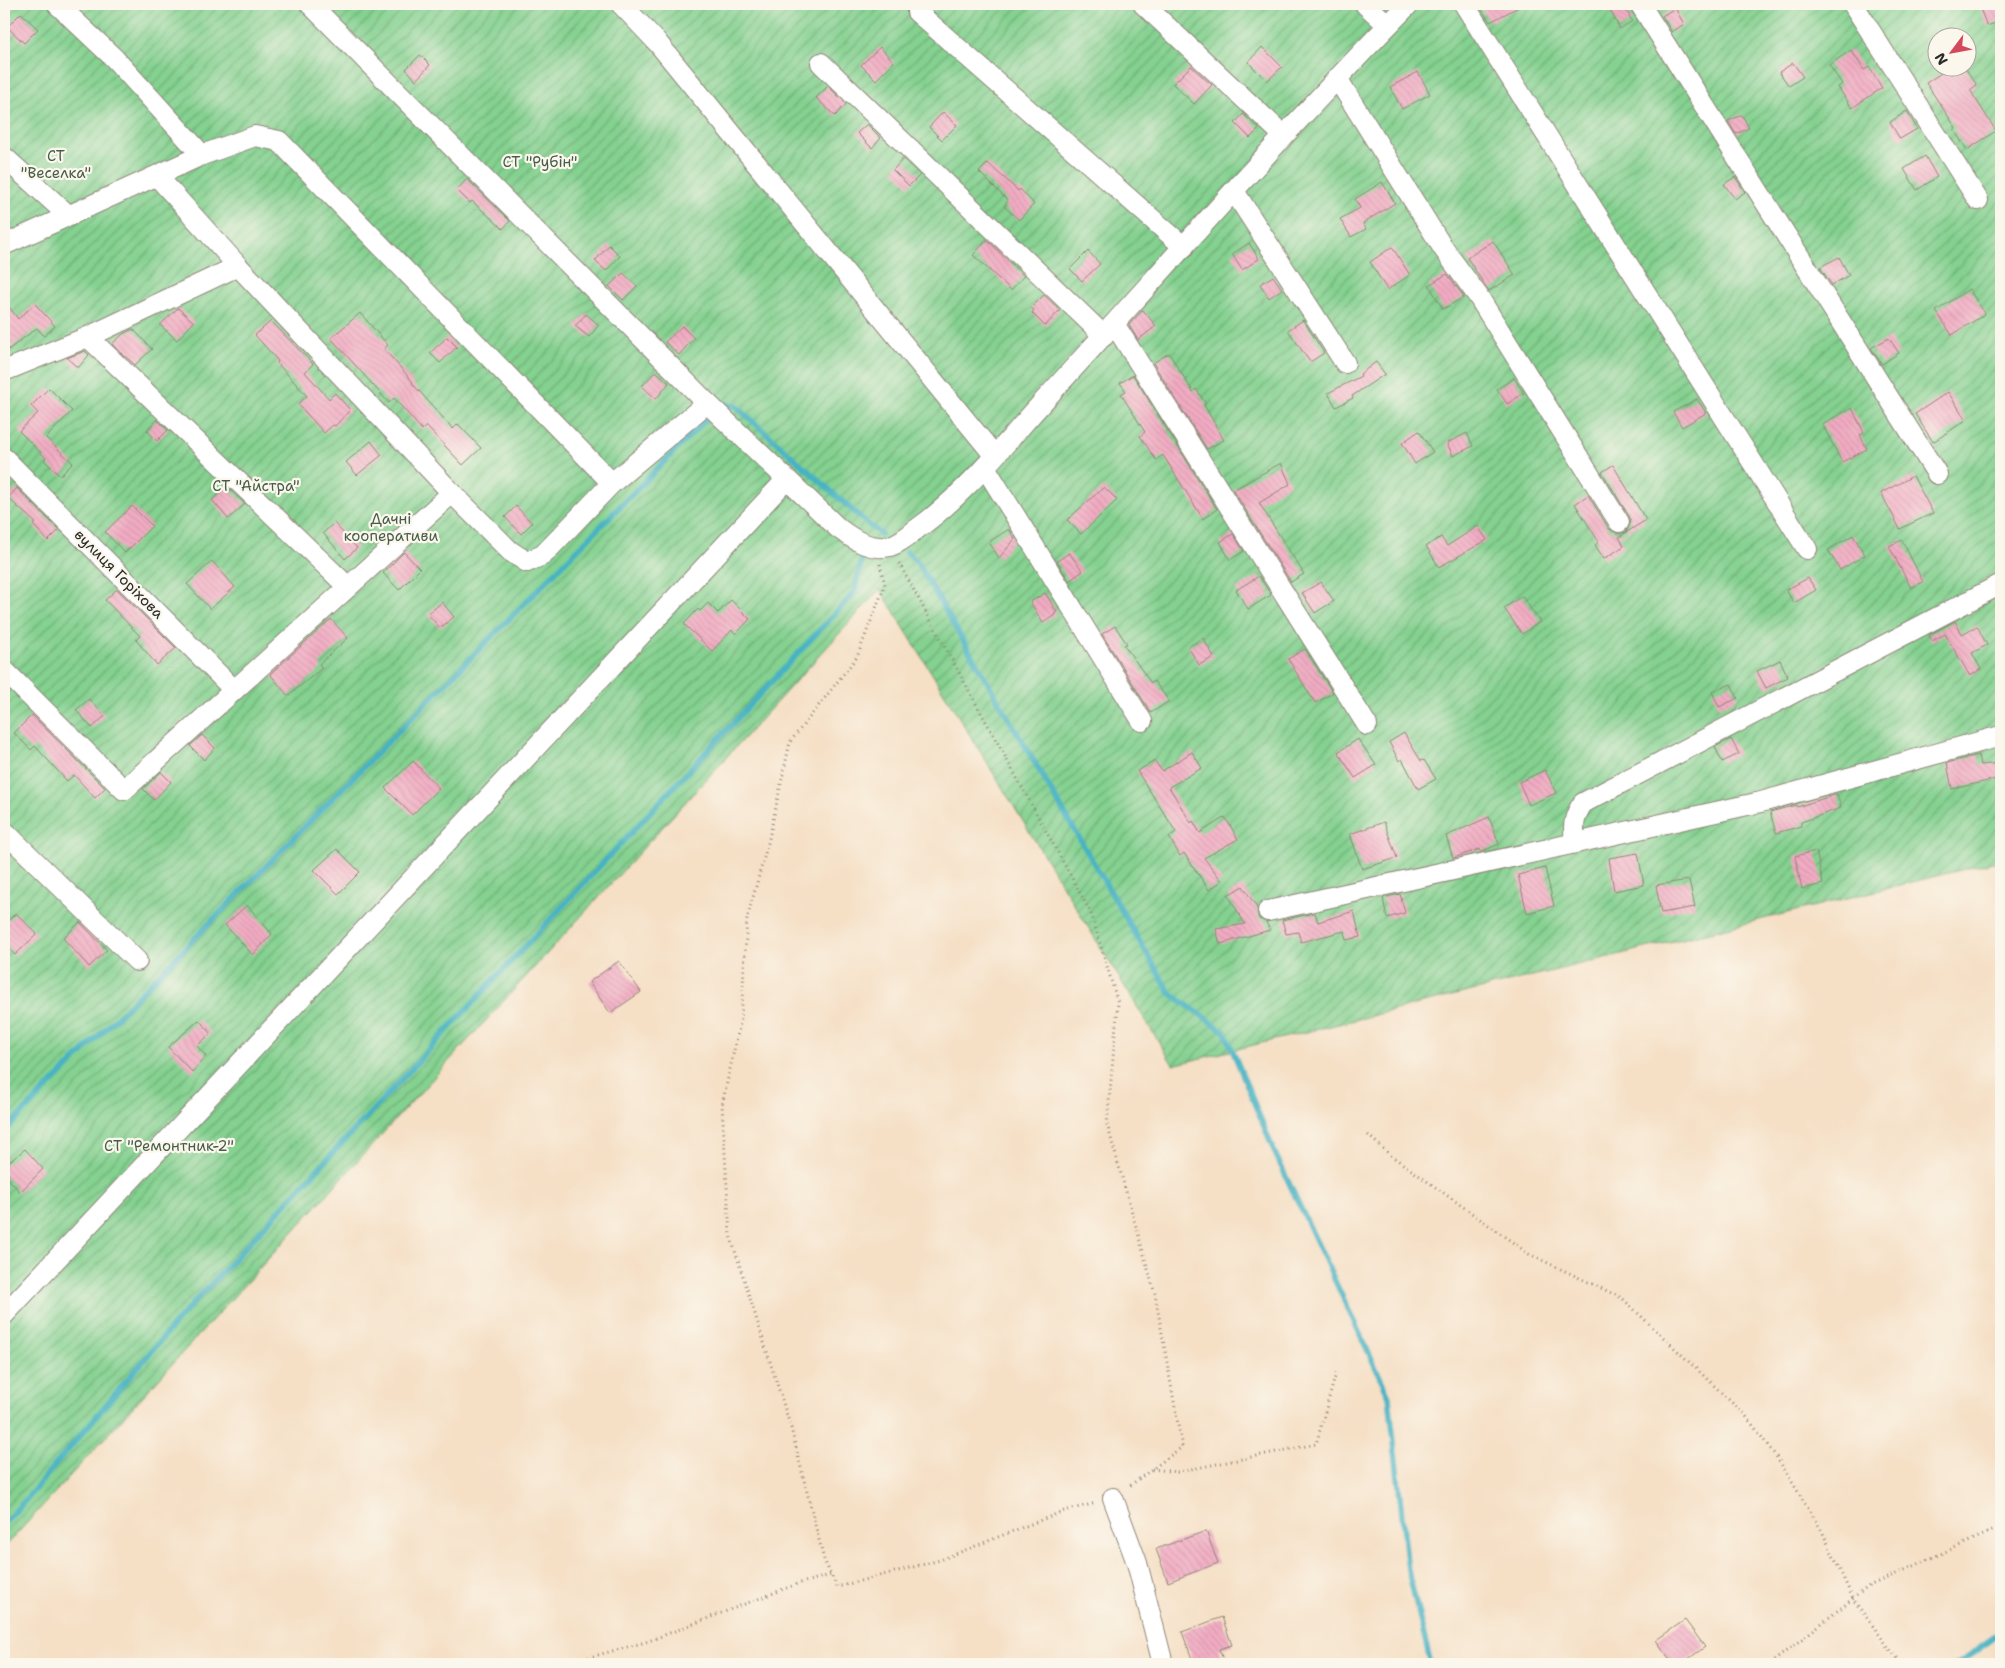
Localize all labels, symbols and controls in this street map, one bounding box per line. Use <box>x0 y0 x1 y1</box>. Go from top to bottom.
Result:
north arrow <box>1928 28 1978 78</box>
text: N <box>1930 49 1952 68</box>
park label: СТ "Веселка" <box>21 146 91 183</box>
park label: СТ "Рубін" <box>502 152 578 172</box>
park label: СТ "Айстра" <box>212 476 300 496</box>
park label: Дачні кооперативи <box>344 509 439 546</box>
street label: вулиця Горіхова <box>70 525 169 624</box>
park label: СТ "Ремонтник-2" <box>104 1136 234 1156</box>

